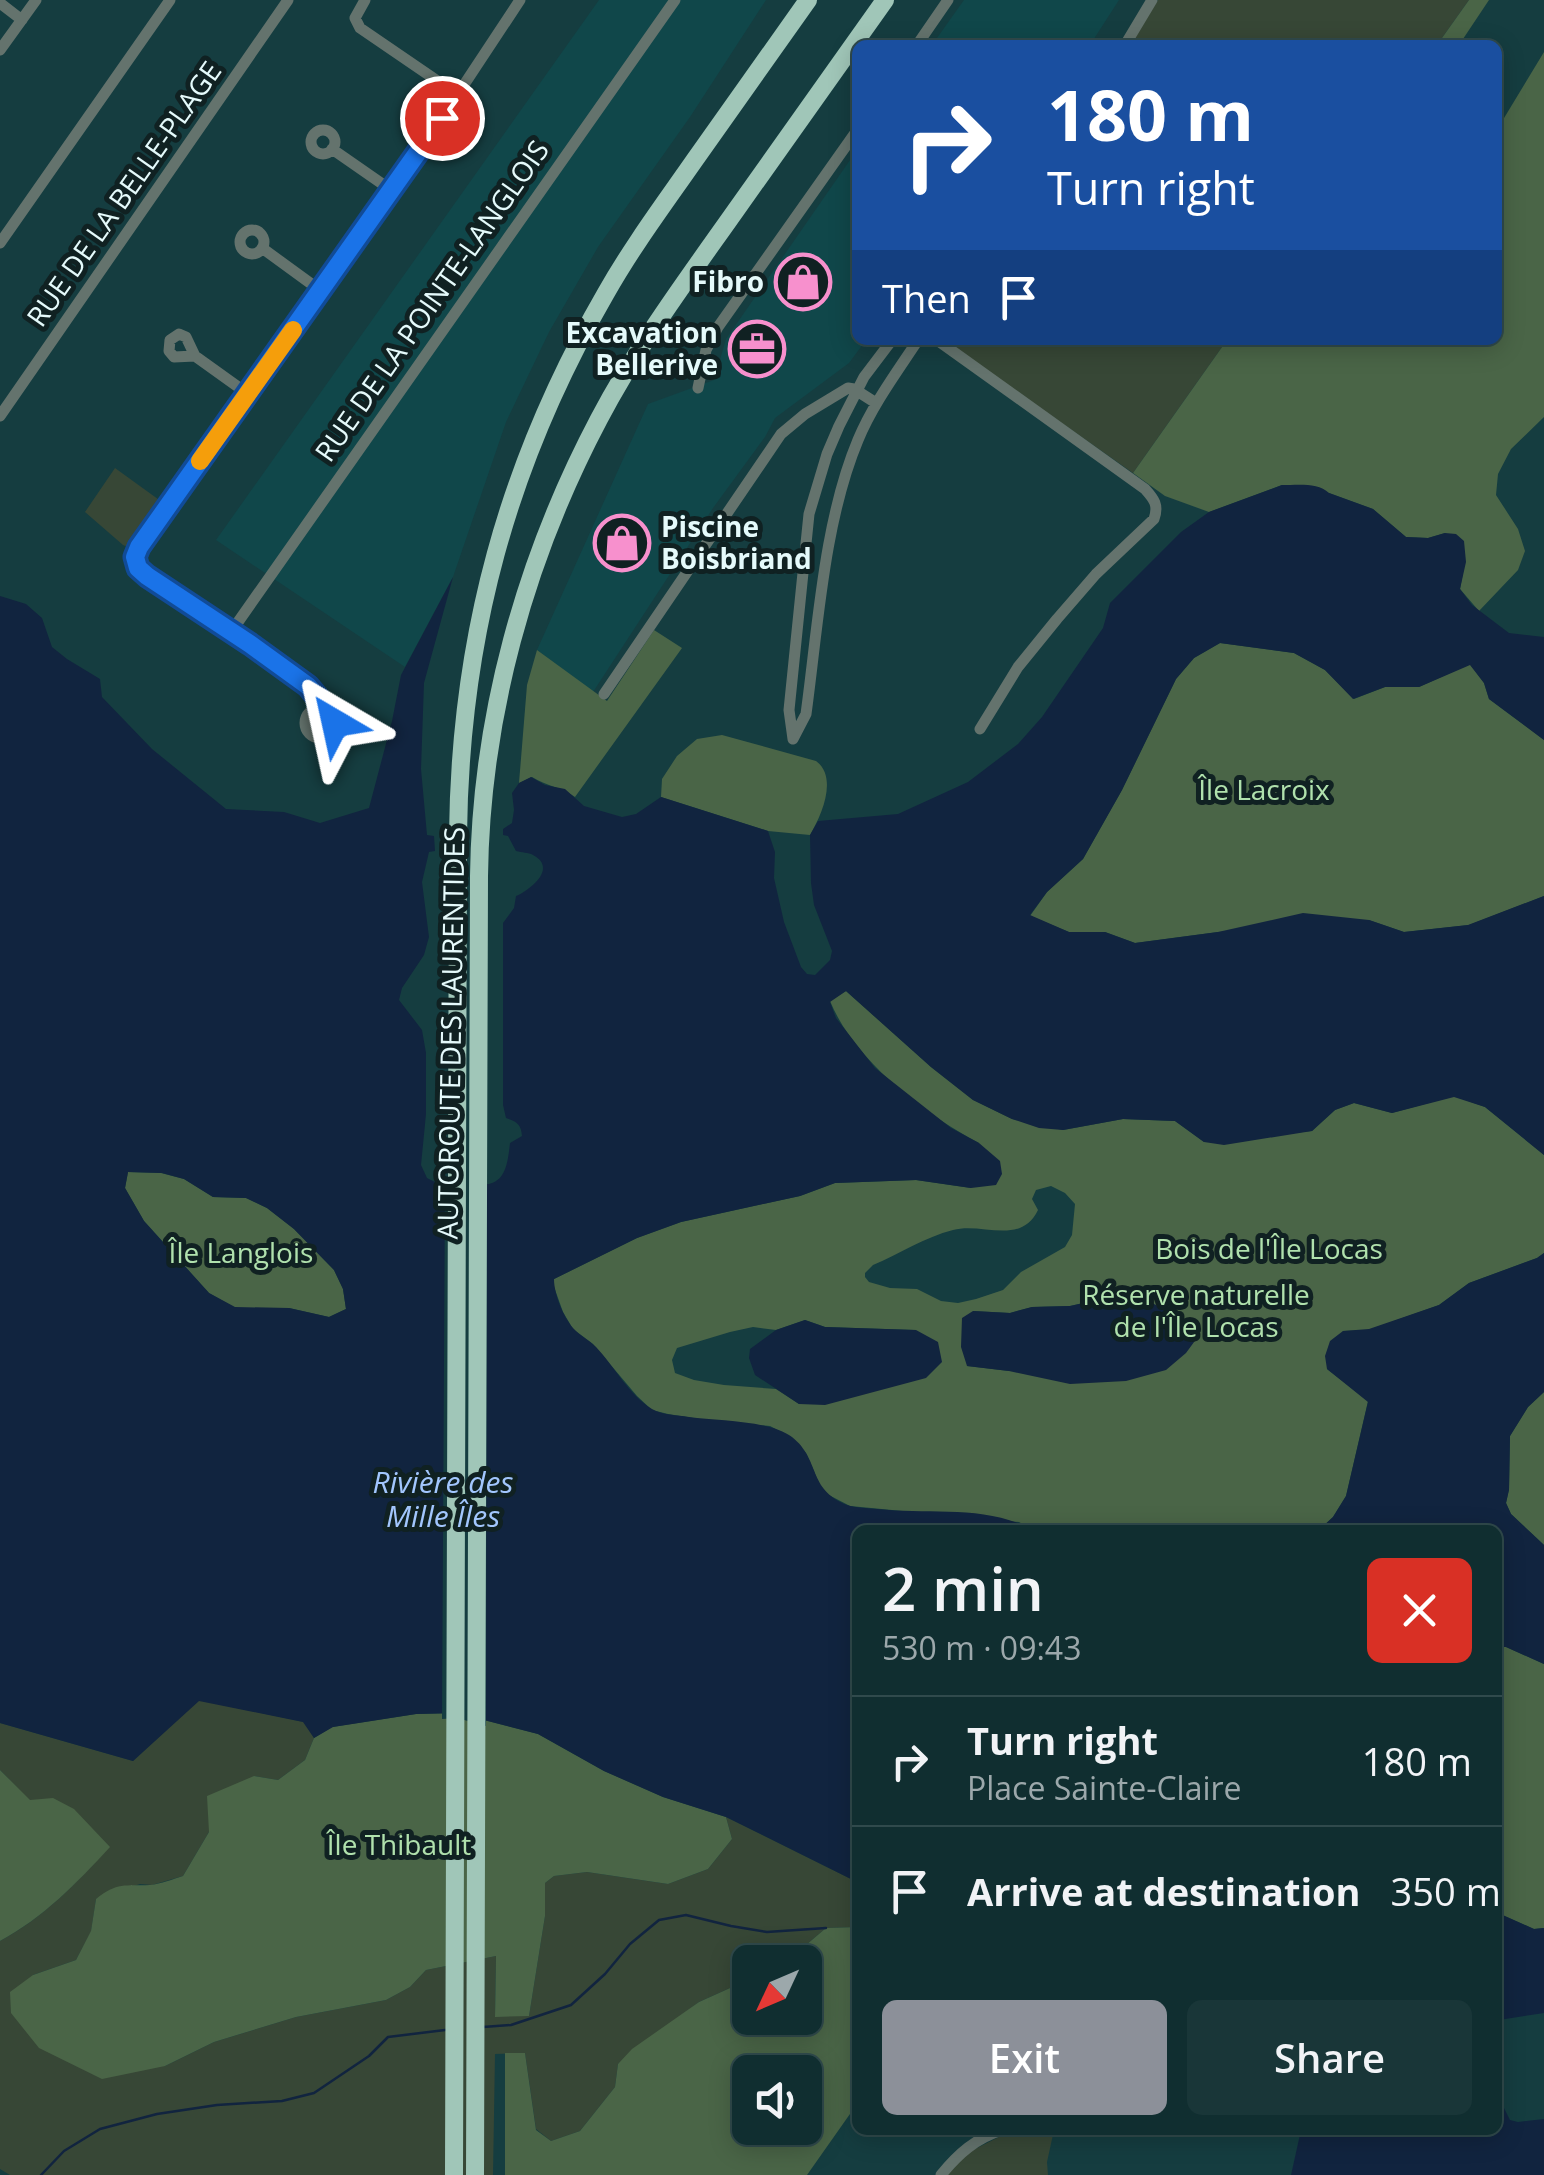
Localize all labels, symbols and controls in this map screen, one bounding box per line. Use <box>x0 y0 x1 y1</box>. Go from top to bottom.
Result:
street label: RUE DE LA BELLE-PLAGE <box>17 53 229 334</box>
text: 180 m <box>1047 66 1254 162</box>
pin <box>400 76 485 161</box>
icon: right <box>882 80 1012 210</box>
icon: arrive <box>415 91 470 146</box>
street label: RUE DE LA POINTE-LANGLOIS <box>305 132 557 469</box>
text: Turn right <box>1047 157 1255 218</box>
shop icon: Fibro <box>773 252 833 312</box>
place label: Fibro <box>692 262 764 300</box>
icon: arrive <box>991 270 1046 325</box>
text: Then <box>882 272 971 324</box>
place label: Excavation Bellerive <box>566 313 718 383</box>
office icon: Excavation Bellerive <box>727 319 787 379</box>
place label: Piscine Boisbriand <box>661 507 812 577</box>
shop icon: Piscine Boisbriand <box>592 513 652 573</box>
position arrow <box>283 671 387 775</box>
park label: Île Lacroix <box>1197 770 1330 808</box>
street label: AUTOROUTE DES LAURENTIDES <box>427 826 473 1240</box>
park label: Bois de l'Île Locas <box>1155 1229 1383 1267</box>
park label: Île Langlois <box>168 1233 313 1271</box>
park label: Réserve naturelle de l'Île Locas <box>1082 1275 1310 1345</box>
water label: Rivière des Mille Îles <box>373 1461 513 1536</box>
text: 2 min <box>882 1547 1044 1629</box>
button: close <box>1367 1558 1472 1663</box>
text: 530 m · 09:43 <box>882 1626 1081 1669</box>
text: Turn right <box>967 1714 1158 1766</box>
icon: right <box>882 1734 937 1789</box>
text: 180 m <box>1362 1735 1472 1787</box>
text: Place Sainte-Claire <box>967 1766 1242 1809</box>
park label: Île Thibault <box>326 1825 471 1863</box>
icon: arrive <box>882 1864 937 1919</box>
text: Arrive at destination <box>967 1865 1361 1917</box>
text: 350 m <box>1391 1865 1501 1917</box>
north arrow <box>732 1945 822 2035</box>
map controls <box>732 1945 822 2145</box>
button: Exit <box>882 2000 1167 2115</box>
button: Share <box>1187 2000 1472 2115</box>
button: sound <box>732 2055 822 2145</box>

